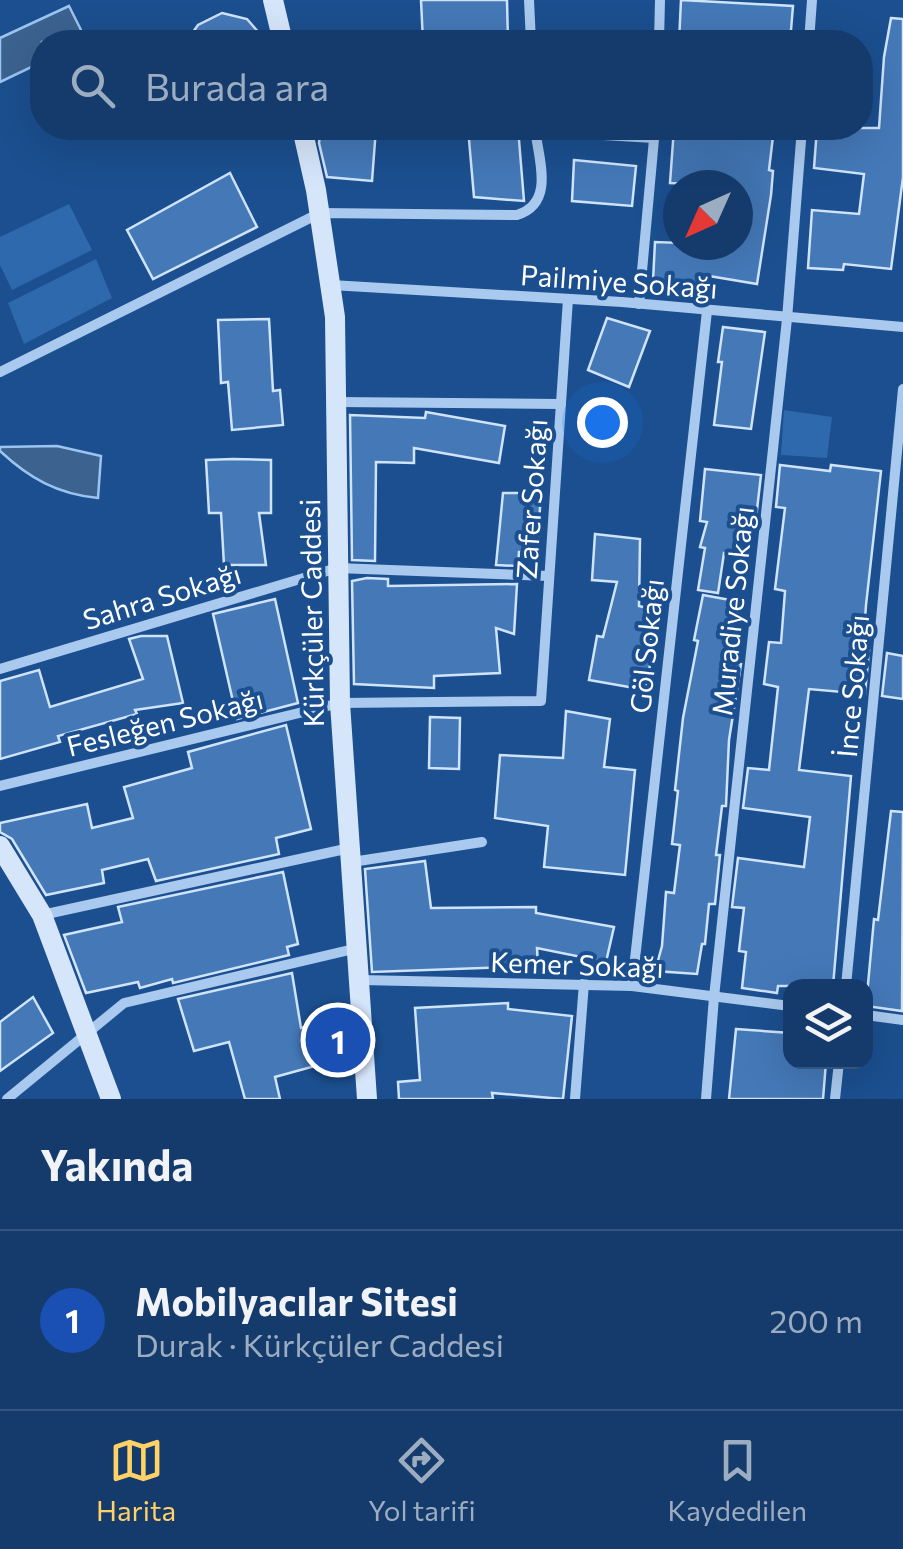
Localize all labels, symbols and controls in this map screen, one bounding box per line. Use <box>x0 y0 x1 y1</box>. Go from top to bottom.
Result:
search box <box>30 30 873 140</box>
icon: search <box>65 58 120 113</box>
text: Burada ara <box>145 62 329 109</box>
north arrow <box>663 170 753 260</box>
street label: Pailmiye Sokağı <box>519 257 719 305</box>
your location <box>577 397 628 448</box>
street label: Zafer Sokağı <box>508 418 554 580</box>
street label: Kürkçüler Caddesi <box>292 498 330 728</box>
street label: Muradiye Sokağı <box>704 504 760 717</box>
street label: Sahra Sokağı <box>79 556 245 636</box>
street label: Göl Sokağı <box>622 577 670 715</box>
street label: İnce Sokağı <box>829 613 875 759</box>
street label: Fesleğen Sokağı <box>63 681 267 763</box>
street label: Kemer Sokağı <box>490 944 664 984</box>
map controls <box>783 979 873 1069</box>
button: layers <box>783 979 873 1069</box>
pin: 1 <box>306 1002 370 1078</box>
text: Yakında <box>40 1138 193 1190</box>
text: Mobilyacılar Sitesi <box>135 1277 458 1324</box>
text: 1 <box>65 1300 80 1340</box>
text: 200 m <box>770 1300 863 1340</box>
text: Durak · Kürkçüler Caddesi <box>135 1324 504 1364</box>
tab: Harita <box>96 1433 176 1527</box>
tab: Yol tarifi <box>368 1433 476 1527</box>
tab: Kaydedilen <box>668 1433 807 1527</box>

